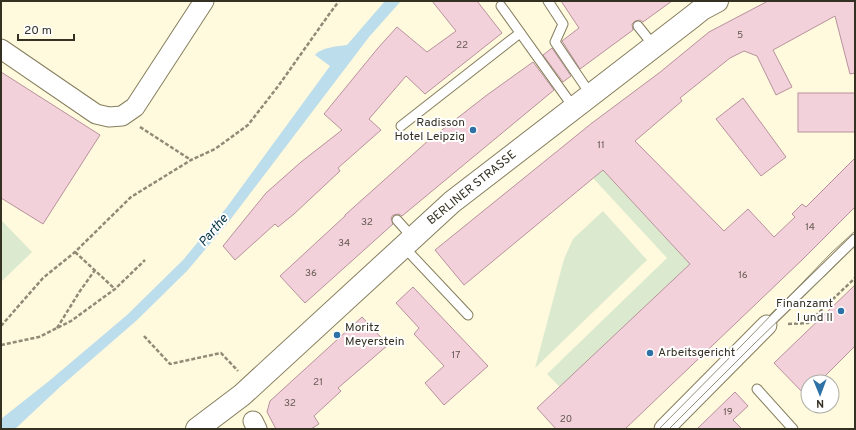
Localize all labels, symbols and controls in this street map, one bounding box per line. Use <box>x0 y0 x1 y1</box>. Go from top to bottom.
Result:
scale bar <box>18 16 74 42</box>
text: 20 m <box>24 23 52 39</box>
house number: 5 <box>737 29 743 42</box>
house number: 22 <box>456 39 468 52</box>
place label: Radisson Hotel Leipzig <box>394 115 465 145</box>
marker: Radisson Hotel Leipzig <box>468 125 478 135</box>
house number: 11 <box>597 139 605 152</box>
street label: BERLINER STRASSE <box>424 147 520 229</box>
water label: Parthe <box>196 211 232 251</box>
house number: 32 <box>361 216 373 229</box>
house number: 14 <box>805 221 815 234</box>
house number: 34 <box>338 237 350 250</box>
house number: 36 <box>305 267 317 280</box>
house number: 16 <box>738 269 748 282</box>
place label: Finanzamt I und II <box>776 296 833 326</box>
marker: Finanzamt I und II <box>836 306 846 316</box>
place label: Moritz Meyerstein <box>345 320 405 350</box>
marker: Moritz Meyerstein <box>332 330 342 340</box>
place label: Arbeitsgericht <box>658 345 735 361</box>
marker: Arbeitsgericht <box>645 348 655 358</box>
house number: 17 <box>452 349 460 362</box>
north arrow <box>800 374 840 414</box>
house number: 21 <box>313 376 323 389</box>
text: N <box>816 396 824 410</box>
house number: 32 <box>284 397 296 410</box>
house number: 19 <box>723 406 733 419</box>
house number: 20 <box>560 413 572 426</box>

